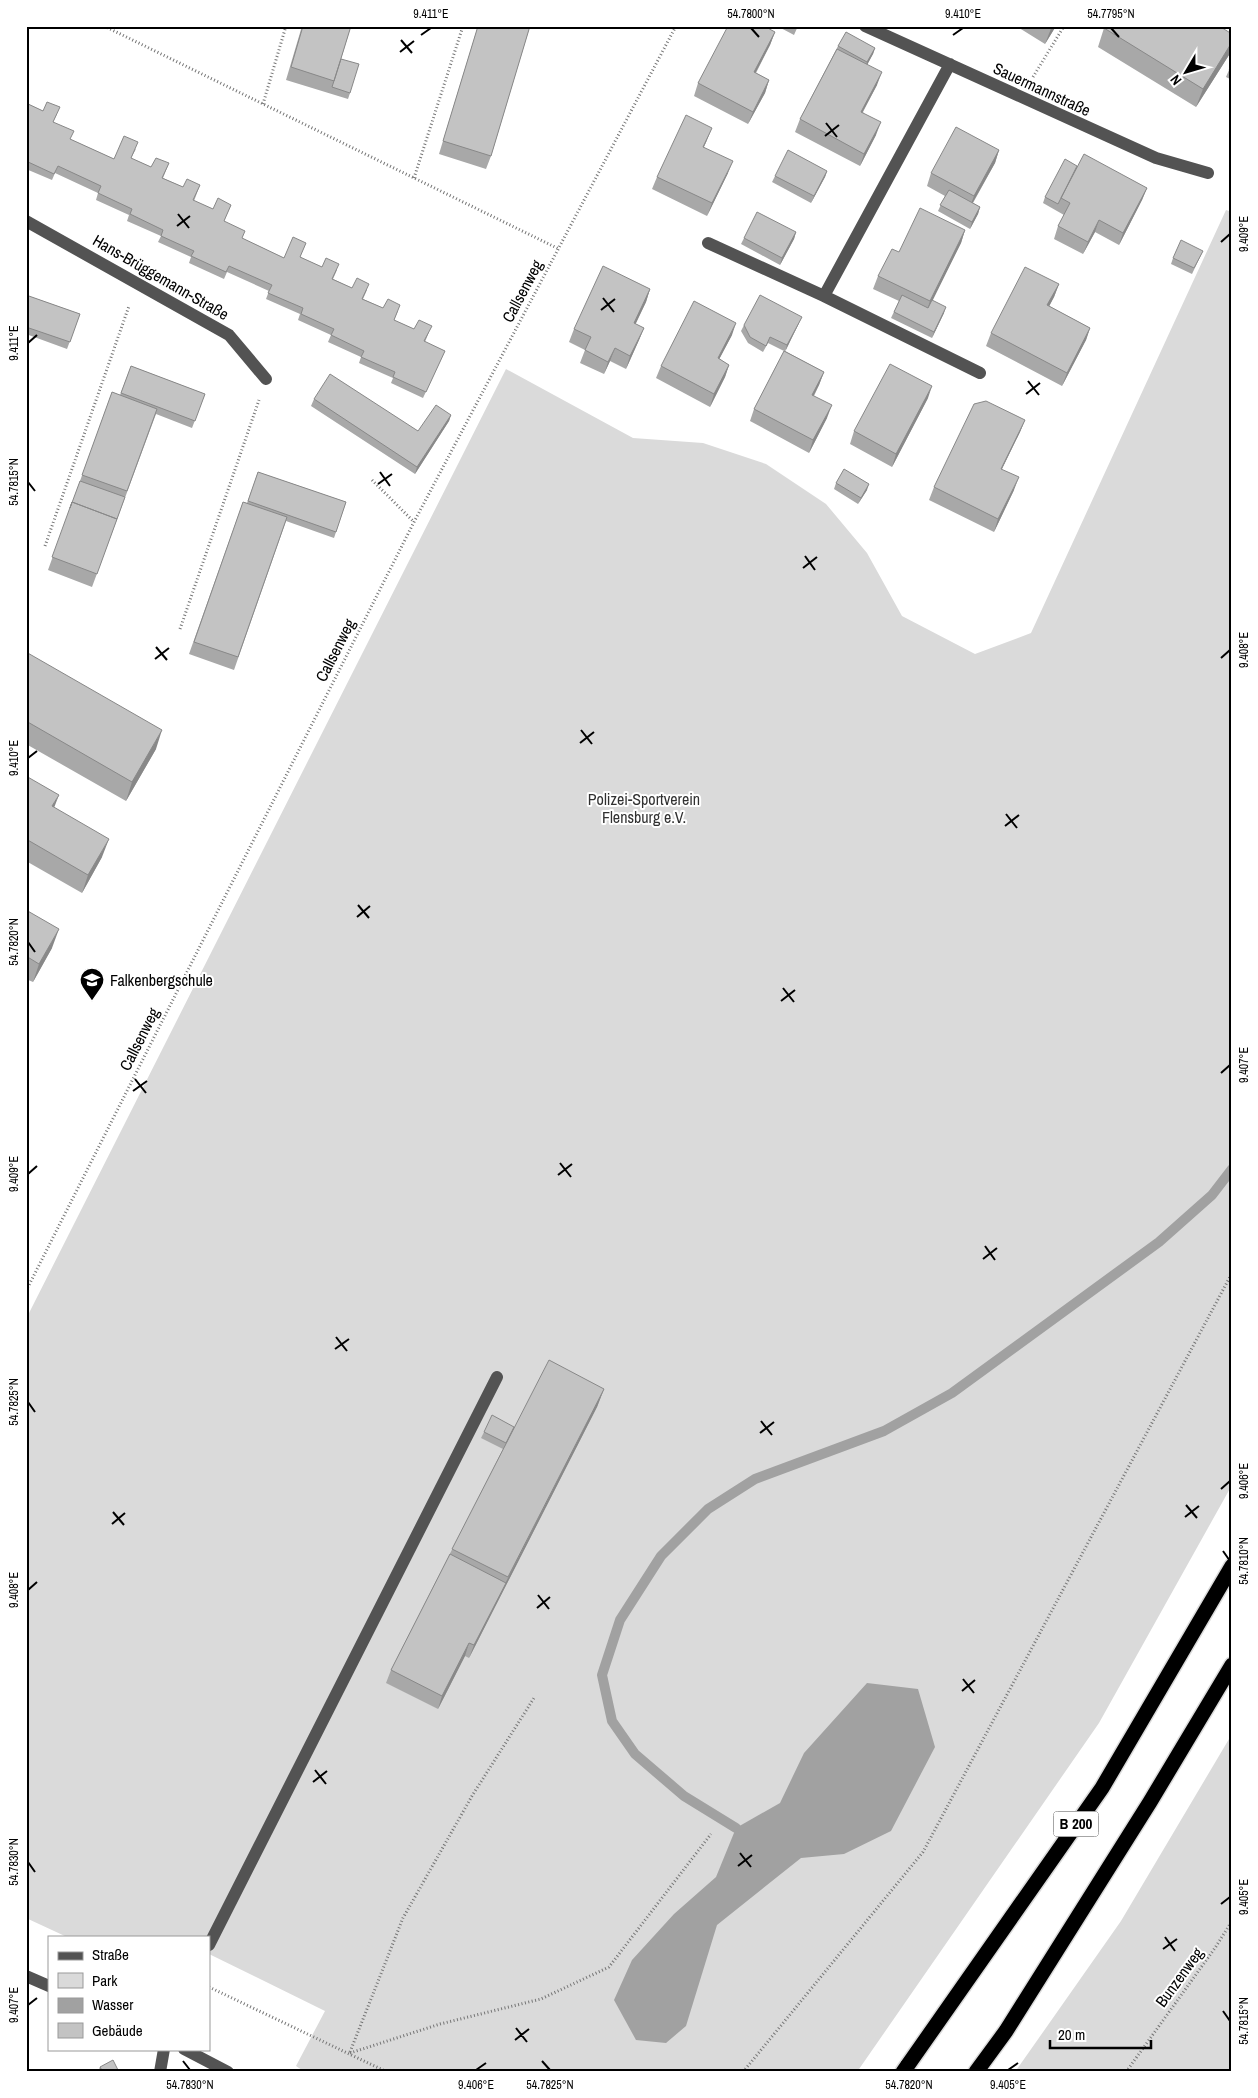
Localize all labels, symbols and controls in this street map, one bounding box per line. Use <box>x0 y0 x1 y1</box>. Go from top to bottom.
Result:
text: 9.411°E <box>413 6 449 22</box>
text: 54.7800°N <box>727 6 775 22</box>
text: 9.410°E <box>945 6 981 22</box>
text: 54.7795°N <box>1087 6 1135 22</box>
north arrow <box>1160 48 1210 98</box>
street label: Sauermannstraße <box>990 57 1094 121</box>
text: N <box>1166 71 1185 89</box>
text: 9.409°E <box>1236 216 1252 252</box>
street label: Hans-Brüggemann-Straße <box>89 229 233 325</box>
street label: Callsenweg <box>496 255 548 326</box>
text: 9.411°E <box>6 325 22 361</box>
text: 54.7815°N <box>6 458 22 506</box>
street label: Callsenweg <box>310 614 361 685</box>
text: 9.408°E <box>1236 632 1252 668</box>
text: 9.410°E <box>6 740 22 776</box>
park label: Polizei-Sportverein Flensburg e.V. <box>588 788 700 828</box>
text: 54.7820°N <box>6 918 22 966</box>
school or university icon: Falkenbergschule <box>79 967 105 1001</box>
place label: Falkenbergschule <box>110 969 213 991</box>
street label: Callsenweg <box>114 1003 165 1074</box>
text: 9.407°E <box>1236 1047 1252 1083</box>
text: 9.409°E <box>6 1156 22 1192</box>
text: 54.7825°N <box>6 1378 22 1426</box>
text: 9.406°E <box>1236 1463 1252 1499</box>
text: 54.7810°N <box>1236 1537 1252 1585</box>
text: 9.408°E <box>6 1572 22 1608</box>
road number: B 200 <box>1054 1812 1098 1836</box>
text: 54.7830°N <box>6 1838 22 1886</box>
text: 9.405°E <box>1236 1879 1252 1915</box>
legend <box>48 1936 210 2050</box>
street label: Bunzenweg <box>1150 1942 1208 2011</box>
text: Straße <box>92 1944 129 1965</box>
text: Park <box>92 1970 118 1991</box>
text: 9.407°E <box>6 1987 22 2023</box>
text: Wasser <box>92 1994 133 2015</box>
text: 54.7815°N <box>1236 1997 1252 2045</box>
scale bar <box>1050 2018 1152 2050</box>
text: Gebäude <box>92 2020 143 2041</box>
text: 20 m <box>1058 2024 1085 2045</box>
text: 54.7830°N <box>166 2077 214 2093</box>
text: 9.406°E <box>458 2077 494 2093</box>
text: 54.7825°N <box>526 2077 574 2093</box>
text: 54.7820°N <box>885 2077 933 2093</box>
text: 9.405°E <box>990 2077 1026 2093</box>

